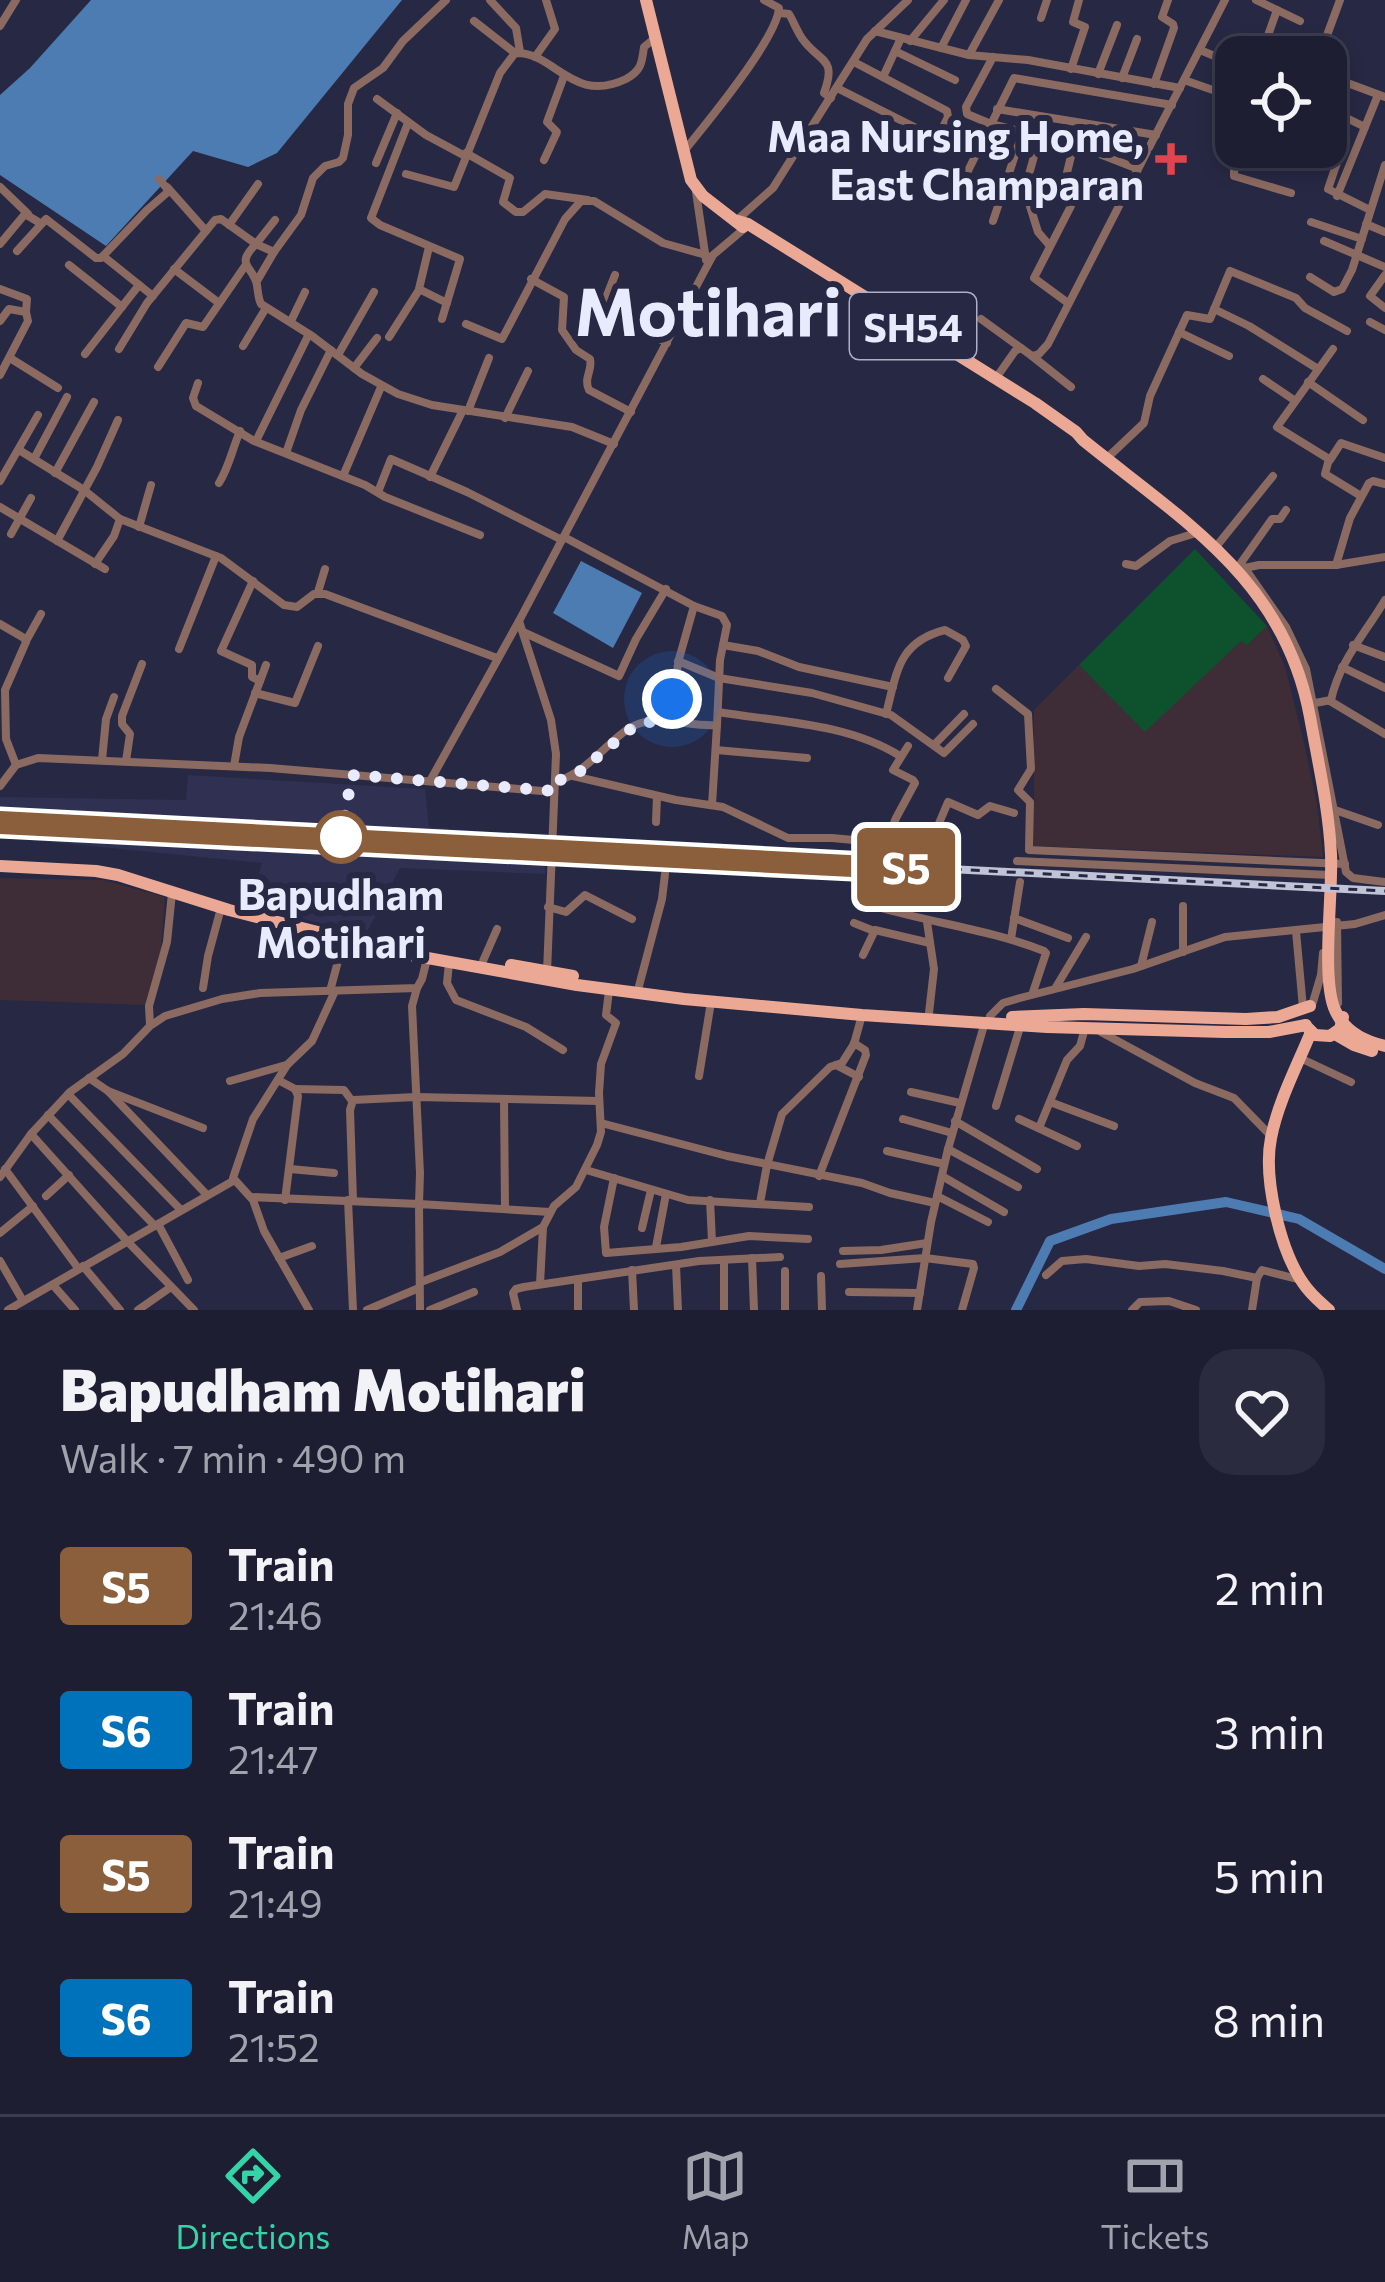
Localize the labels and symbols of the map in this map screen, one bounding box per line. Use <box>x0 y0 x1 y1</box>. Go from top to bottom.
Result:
place label: Maa Nursing Home, East Champaran <box>767 109 1144 209</box>
marker: Maa Nursing Home, East Champaran <box>1155 143 1187 175</box>
district label: Motihari <box>574 269 842 350</box>
road number: SH54 <box>850 293 976 359</box>
your location <box>642 669 702 729</box>
marker: Bapudham Motihari <box>316 812 366 862</box>
line badge: S5 <box>852 828 960 906</box>
place label: Bapudham Motihari <box>238 867 444 967</box>

